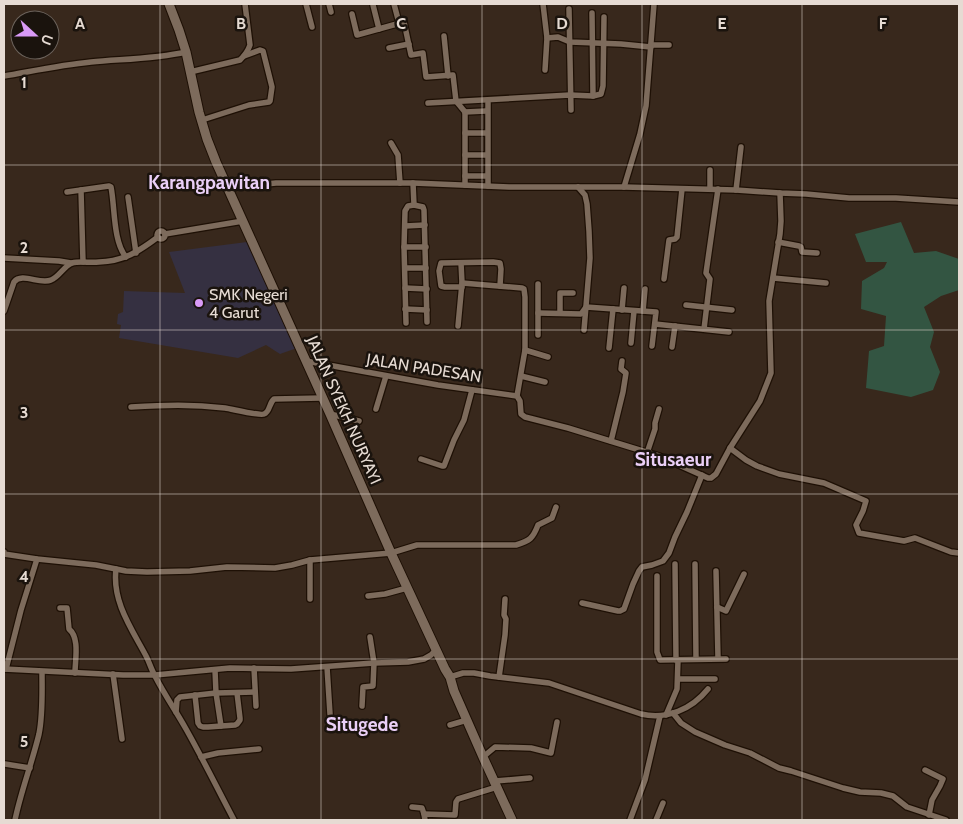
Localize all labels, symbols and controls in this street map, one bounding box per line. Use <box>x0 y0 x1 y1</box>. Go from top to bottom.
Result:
north arrow <box>10 10 60 60</box>
text: A <box>75 14 85 33</box>
text: B <box>236 14 246 33</box>
text: C <box>396 14 406 33</box>
text: D <box>556 14 568 33</box>
text: E <box>717 14 727 33</box>
text: F <box>879 14 888 33</box>
text: U <box>37 32 57 48</box>
text: 1 <box>21 73 27 92</box>
district label: Karangpawitan <box>148 171 270 194</box>
text: 2 <box>20 238 28 257</box>
place label: SMK Negeri 4 Garut <box>209 285 288 322</box>
marker: SMK Negeri 4 Garut <box>193 297 205 309</box>
street label: JALAN SYEKH NURYAYI <box>302 332 385 487</box>
street label: JALAN PADESAN <box>364 349 483 386</box>
text: 3 <box>20 403 28 422</box>
district label: Situsaeur <box>635 448 712 471</box>
text: 4 <box>19 567 29 586</box>
district label: Situgede <box>326 713 398 736</box>
text: 5 <box>20 732 28 751</box>

